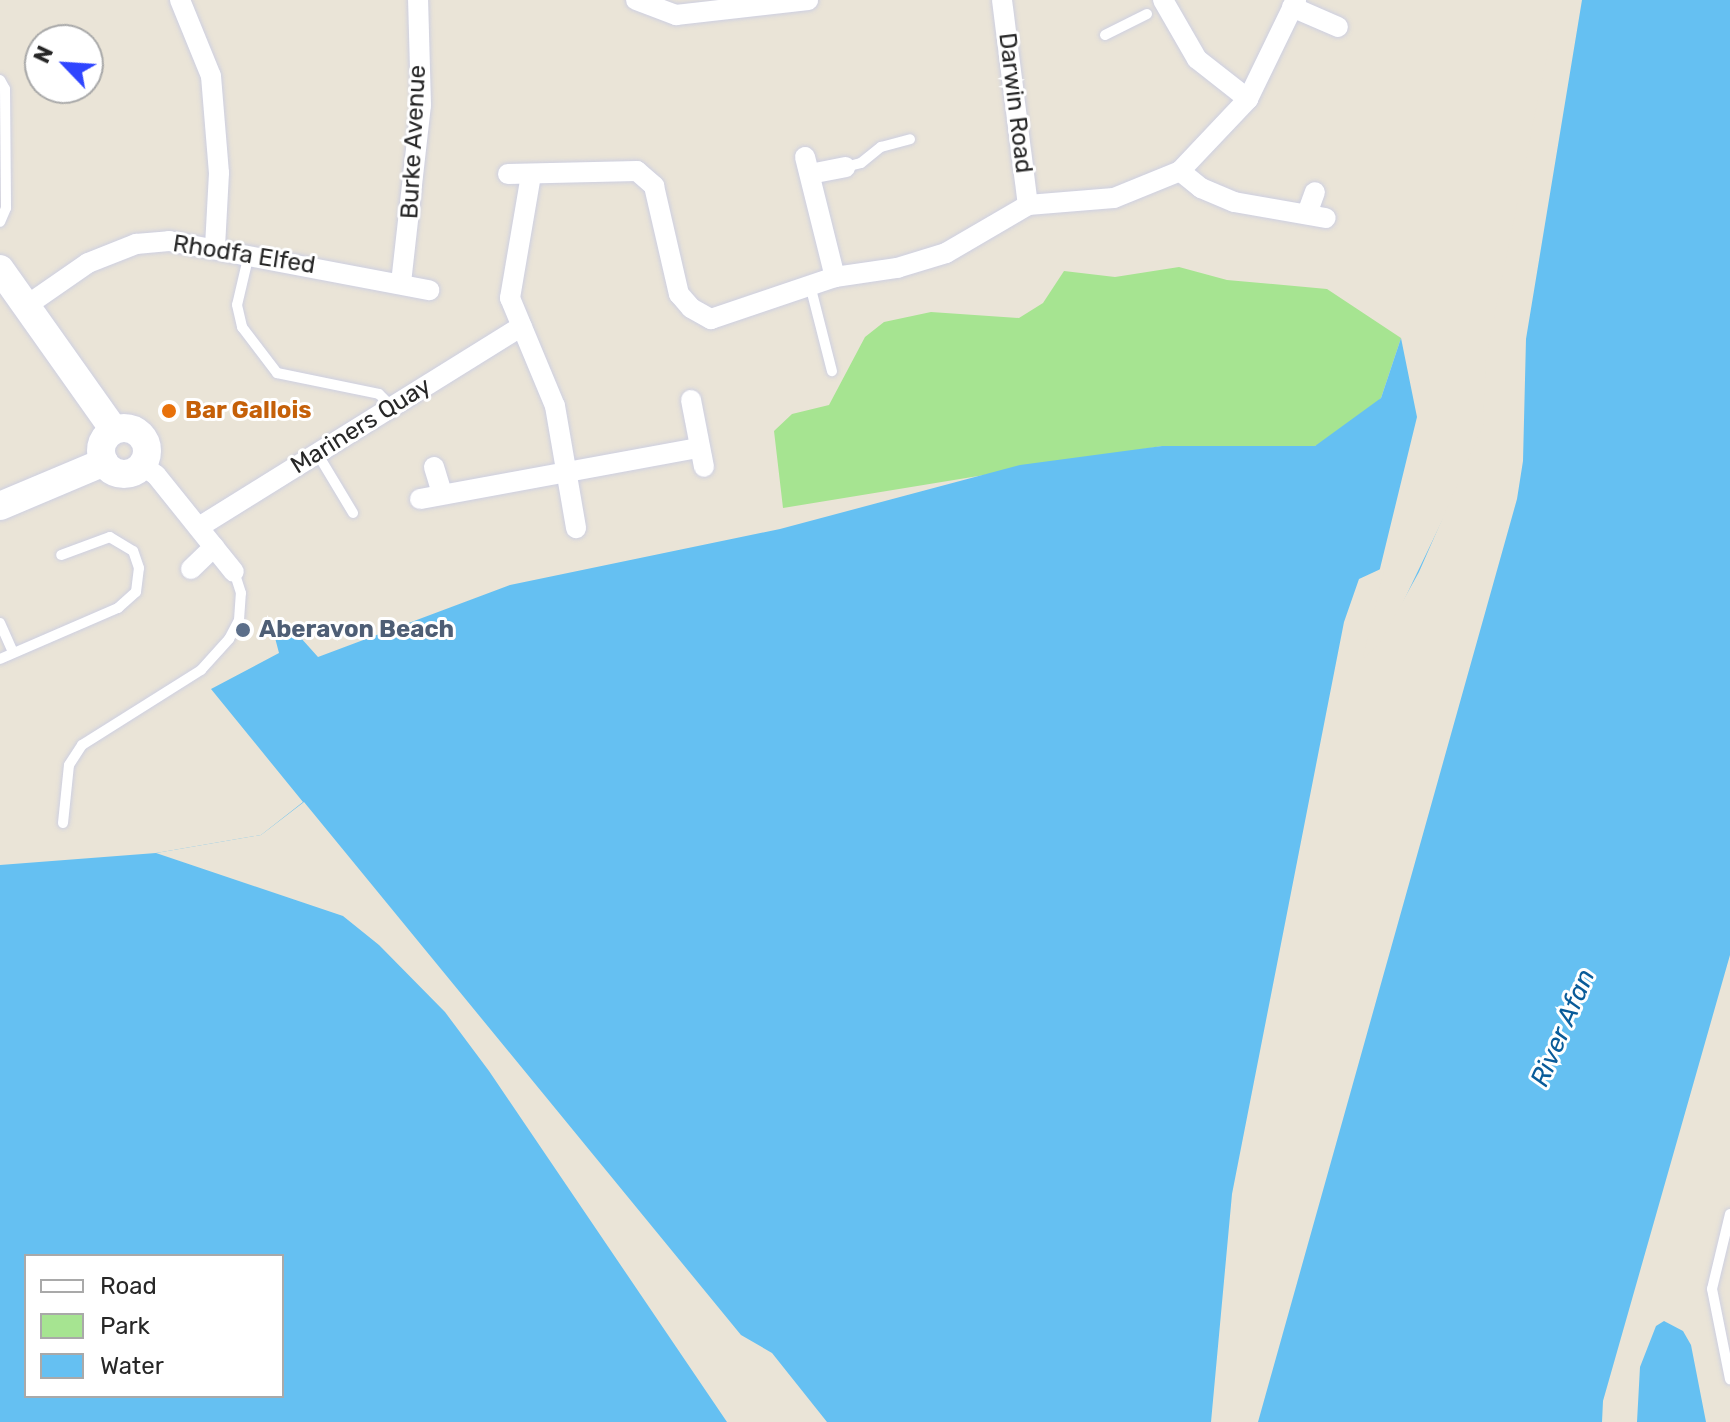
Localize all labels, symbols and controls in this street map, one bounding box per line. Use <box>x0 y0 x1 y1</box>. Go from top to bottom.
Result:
north arrow <box>24 24 104 104</box>
street label: Darwin Road <box>992 31 1038 175</box>
text: N <box>28 42 59 67</box>
street label: Burke Avenue <box>396 64 432 220</box>
street label: Rhodfa Elfed <box>171 230 317 280</box>
street label: Mariners Quay <box>286 372 436 480</box>
place label: Bar Gallois <box>185 397 312 425</box>
marker: Bar Gallois <box>160 402 178 420</box>
place label: Aberavon Beach <box>259 616 454 644</box>
marker: Aberavon Beach <box>234 621 252 639</box>
water label: River Afan <box>1524 964 1602 1092</box>
legend <box>24 1254 284 1398</box>
text: Road <box>100 1272 157 1300</box>
text: Park <box>100 1312 150 1340</box>
text: Water <box>100 1352 164 1380</box>

